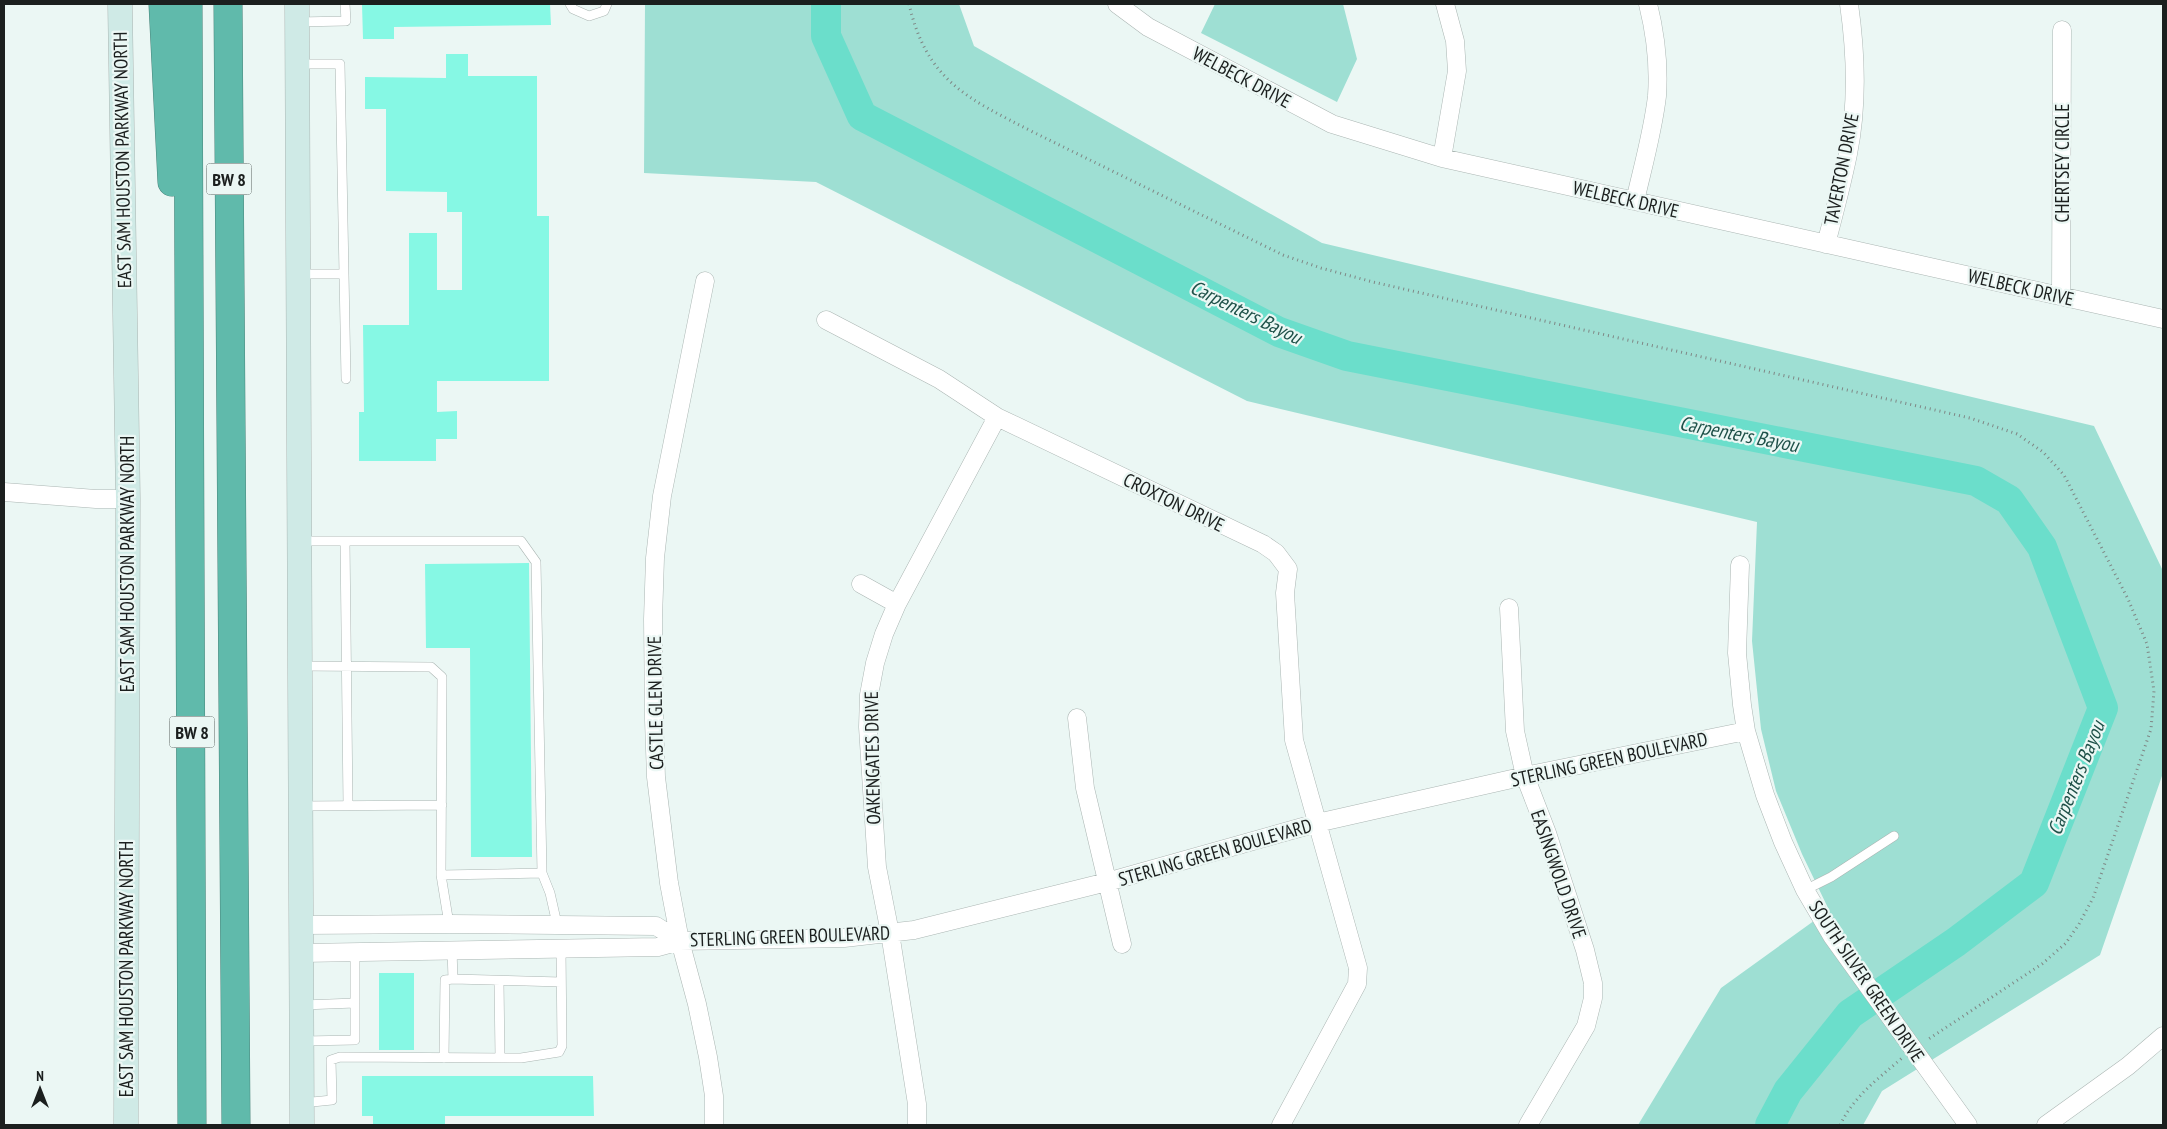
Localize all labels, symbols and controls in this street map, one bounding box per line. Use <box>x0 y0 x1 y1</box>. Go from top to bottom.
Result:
street label: EAST SAM HOUSTON PARKWAY NORTH <box>108 32 136 288</box>
street label: WELBECK DRIVE <box>1189 41 1295 113</box>
street label: CHERTSEY CIRCLE <box>2050 104 2074 222</box>
street label: TAVERTON DRIVE <box>1818 111 1864 227</box>
road number: BW 8 <box>206 163 252 194</box>
street label: WELBECK DRIVE <box>1571 175 1681 223</box>
street label: WELBECK DRIVE <box>1966 263 2076 311</box>
water label: Carpenters Bayou <box>1186 274 1307 351</box>
water label: Carpenters Bayou <box>1677 410 1802 459</box>
street label: EAST SAM HOUSTON PARKWAY NORTH <box>115 436 139 692</box>
street label: CROXTON DRIVE <box>1120 467 1228 537</box>
street label: CASTLE GLEN DRIVE <box>642 636 668 770</box>
street label: OAKENGATES DRIVE <box>859 691 885 825</box>
road number: BW 8 <box>170 716 214 748</box>
water label: Carpenters Bayou <box>2041 716 2111 839</box>
street label: STERLING GREEN BOULEVARD <box>1509 726 1709 792</box>
street label: EASINGWOLD DRIVE <box>1526 806 1592 942</box>
street label: STERLING GREEN BOULEVARD <box>1115 813 1315 891</box>
street label: EAST SAM HOUSTON PARKWAY NORTH <box>114 841 138 1097</box>
street label: SOUTH SILVER GREEN DRIVE <box>1804 896 1930 1066</box>
street label: STERLING GREEN BOULEVARD <box>690 921 891 951</box>
north arrow <box>15 1064 65 1114</box>
text: N <box>36 1067 44 1085</box>

